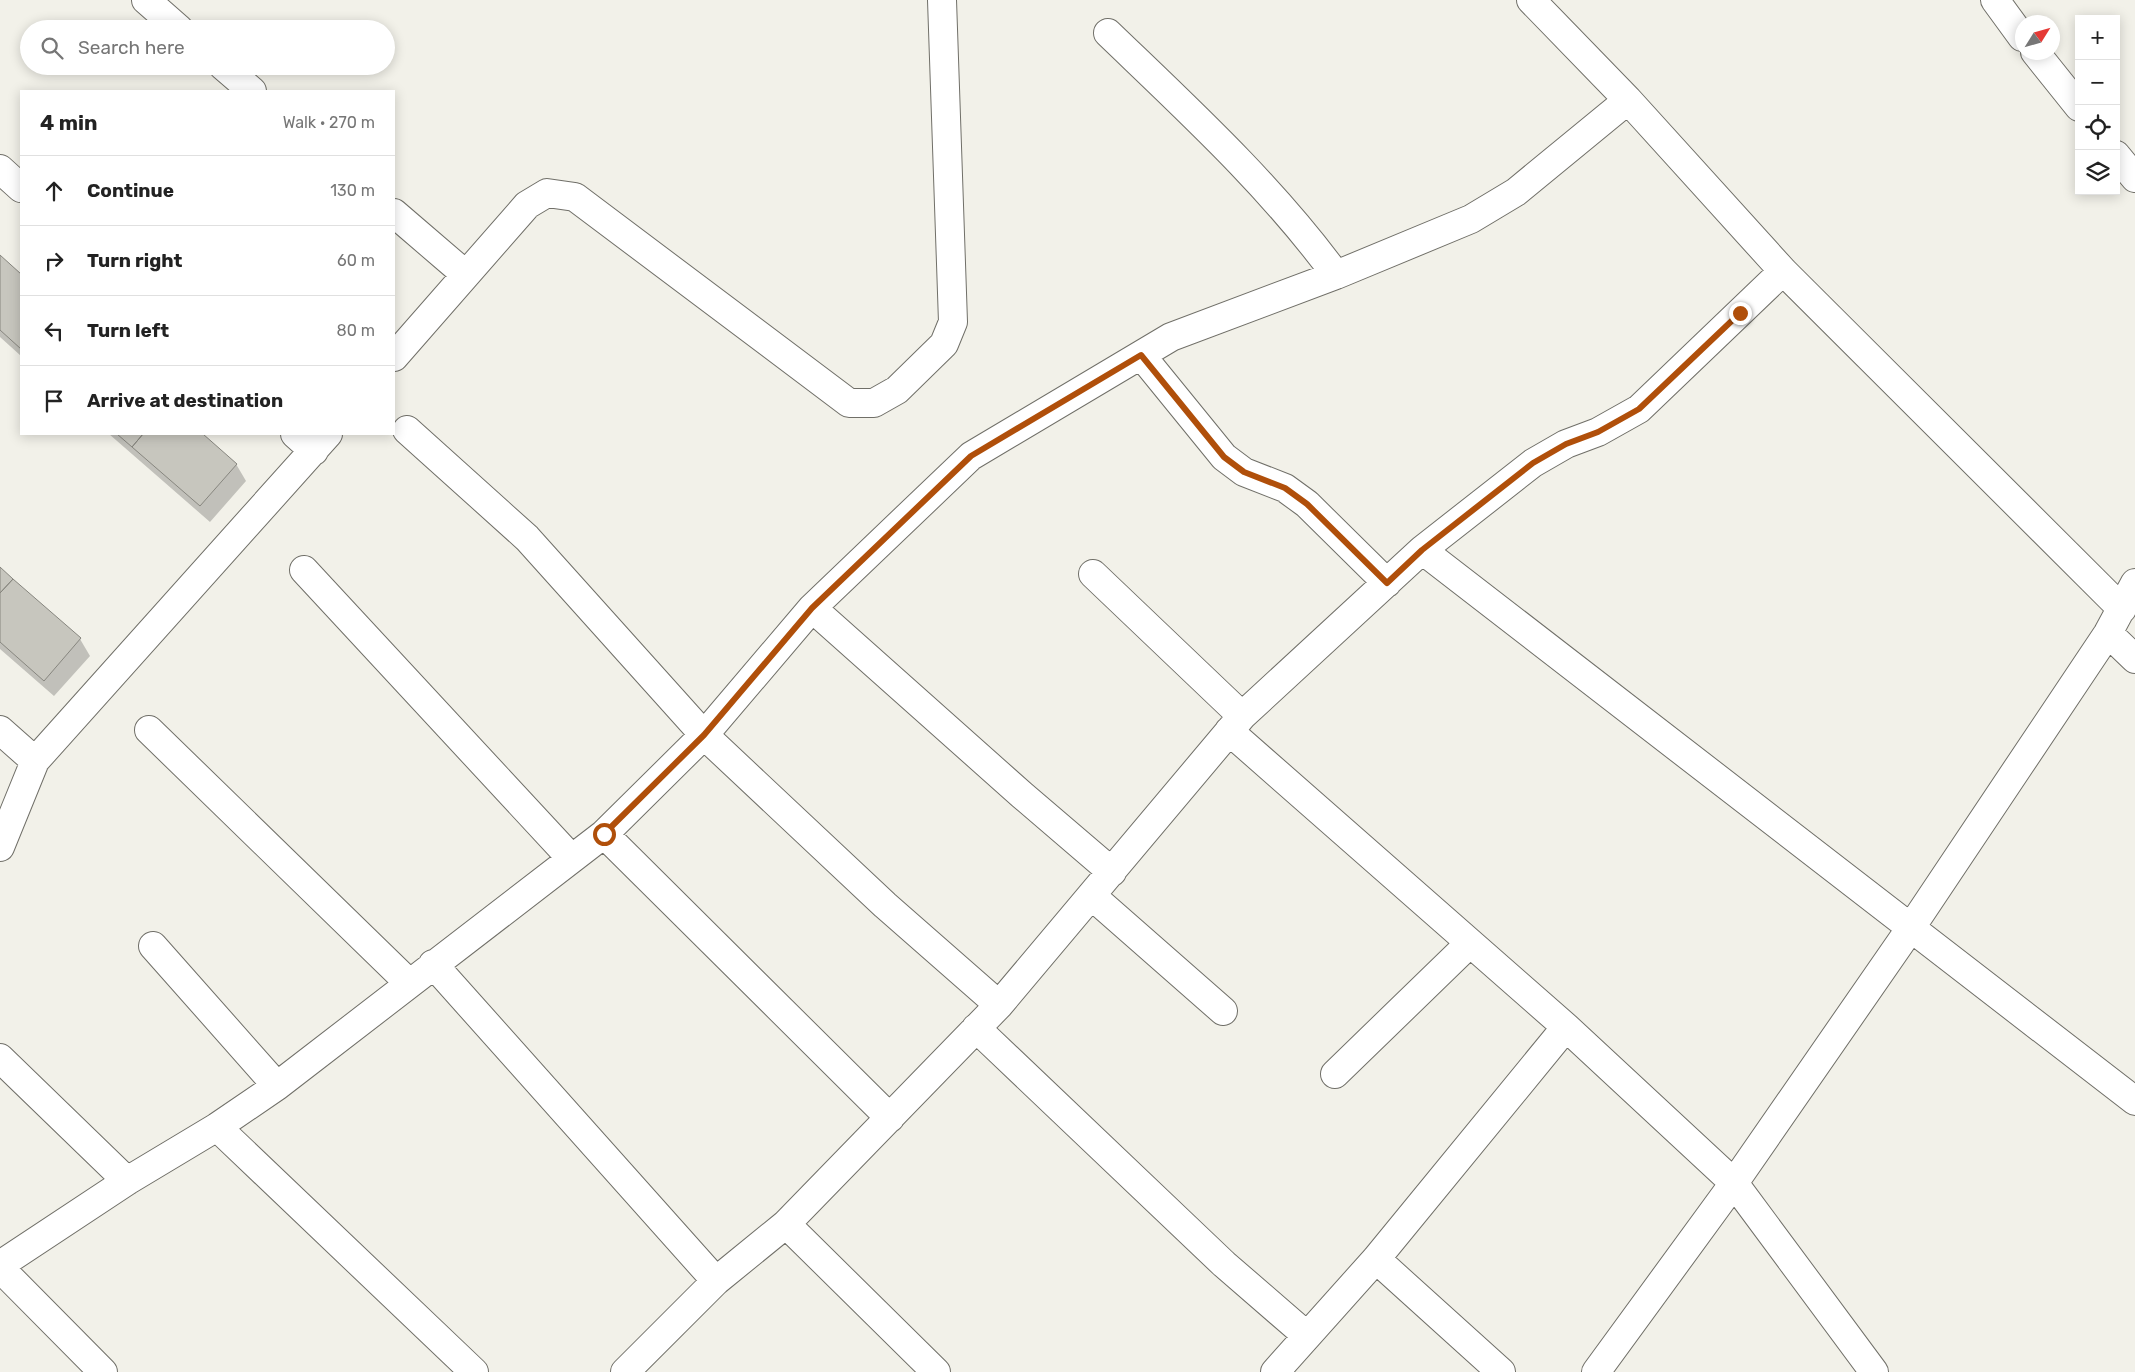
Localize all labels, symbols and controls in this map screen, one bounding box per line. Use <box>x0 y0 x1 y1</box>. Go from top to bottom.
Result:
north arrow <box>2015 15 2060 60</box>
map controls <box>2075 15 2120 195</box>
button: + <box>2075 15 2120 60</box>
search box <box>20 20 395 75</box>
icon: search <box>38 34 66 62</box>
text: Search here <box>78 36 185 59</box>
button: − <box>2075 60 2120 105</box>
button: locate <box>2075 105 2120 150</box>
text: 4 min <box>40 110 98 135</box>
text: Walk · 270 m <box>283 113 375 132</box>
button: layers <box>2075 150 2120 195</box>
icon: ahead <box>40 177 68 205</box>
text: Continue <box>87 179 174 202</box>
text: 130 m <box>330 181 375 200</box>
icon: right <box>40 247 68 275</box>
text: Turn right <box>87 249 182 272</box>
text: 60 m <box>337 251 375 270</box>
route end <box>1729 302 1752 325</box>
icon: left <box>40 317 68 345</box>
text: Turn left <box>87 319 169 342</box>
text: 80 m <box>337 321 375 340</box>
icon: arrive <box>40 387 68 415</box>
text: Arrive at destination <box>87 389 283 412</box>
route start <box>593 823 616 846</box>

